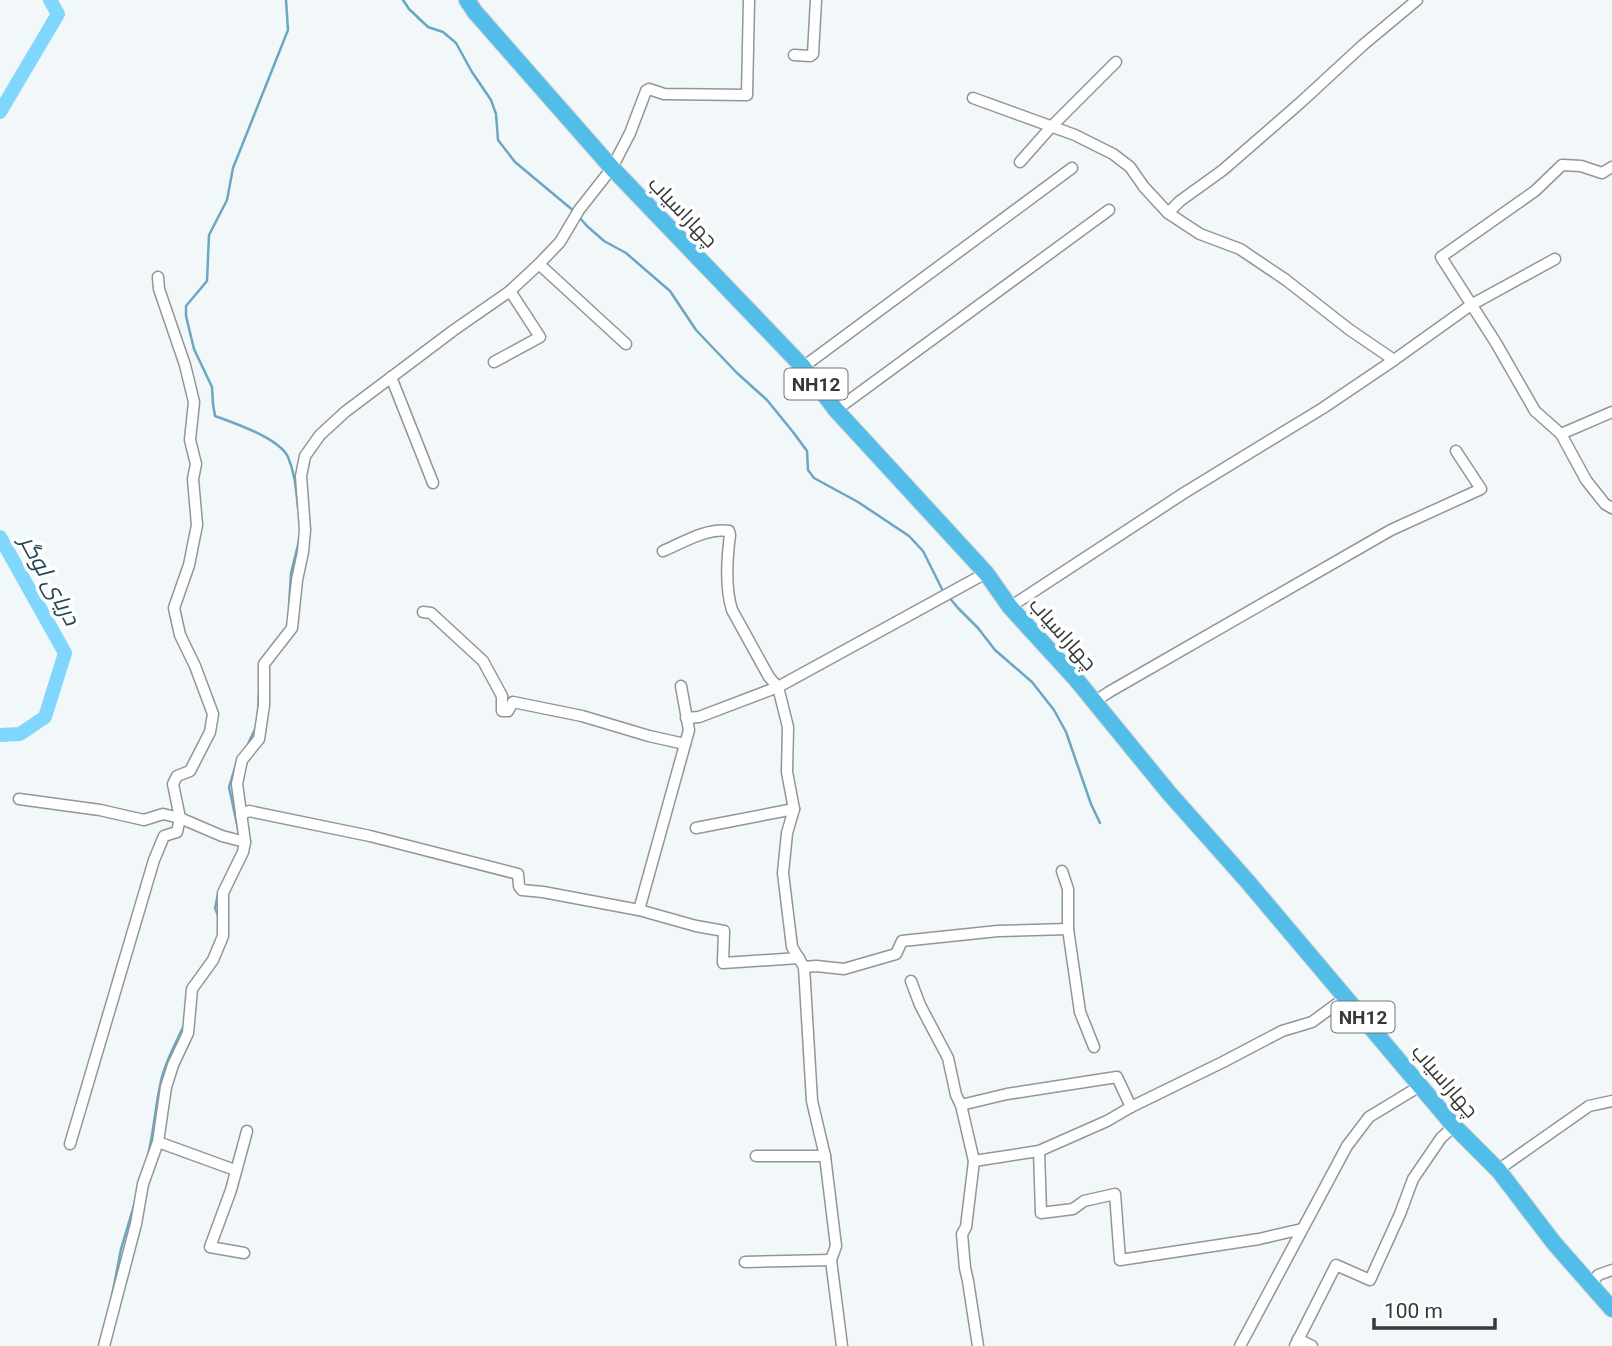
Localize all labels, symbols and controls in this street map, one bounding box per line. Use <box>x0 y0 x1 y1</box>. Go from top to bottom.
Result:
street label: چهاراسیاب <box>642 172 723 254</box>
road number: NH12 <box>784 368 848 400</box>
water label: دریای لوگر <box>12 528 86 631</box>
street label: چهاراسیاب <box>1023 593 1102 677</box>
road number: NH12 <box>1332 1001 1394 1032</box>
street label: چهاراسیاب <box>1405 1039 1483 1124</box>
scale bar <box>1374 1286 1495 1330</box>
text: 100 m <box>1384 1299 1443 1323</box>

